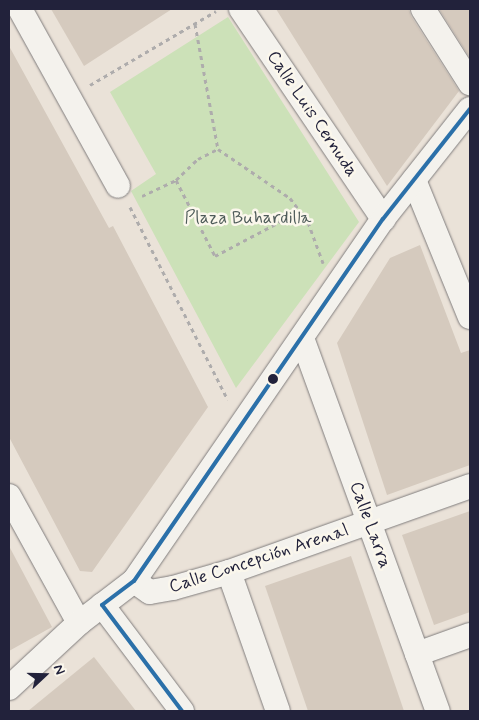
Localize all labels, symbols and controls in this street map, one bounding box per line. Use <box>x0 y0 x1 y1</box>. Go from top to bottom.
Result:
street label: Calle Luis Cernuda <box>262 47 362 181</box>
park label: Plaza Buhardilla <box>187 207 309 229</box>
unlabelled marker <box>268 374 278 384</box>
street label: Calle Larra <box>345 480 395 570</box>
street label: Calle Concepción Arenal <box>169 521 349 597</box>
north arrow <box>20 650 70 700</box>
text: N <box>49 662 69 677</box>

